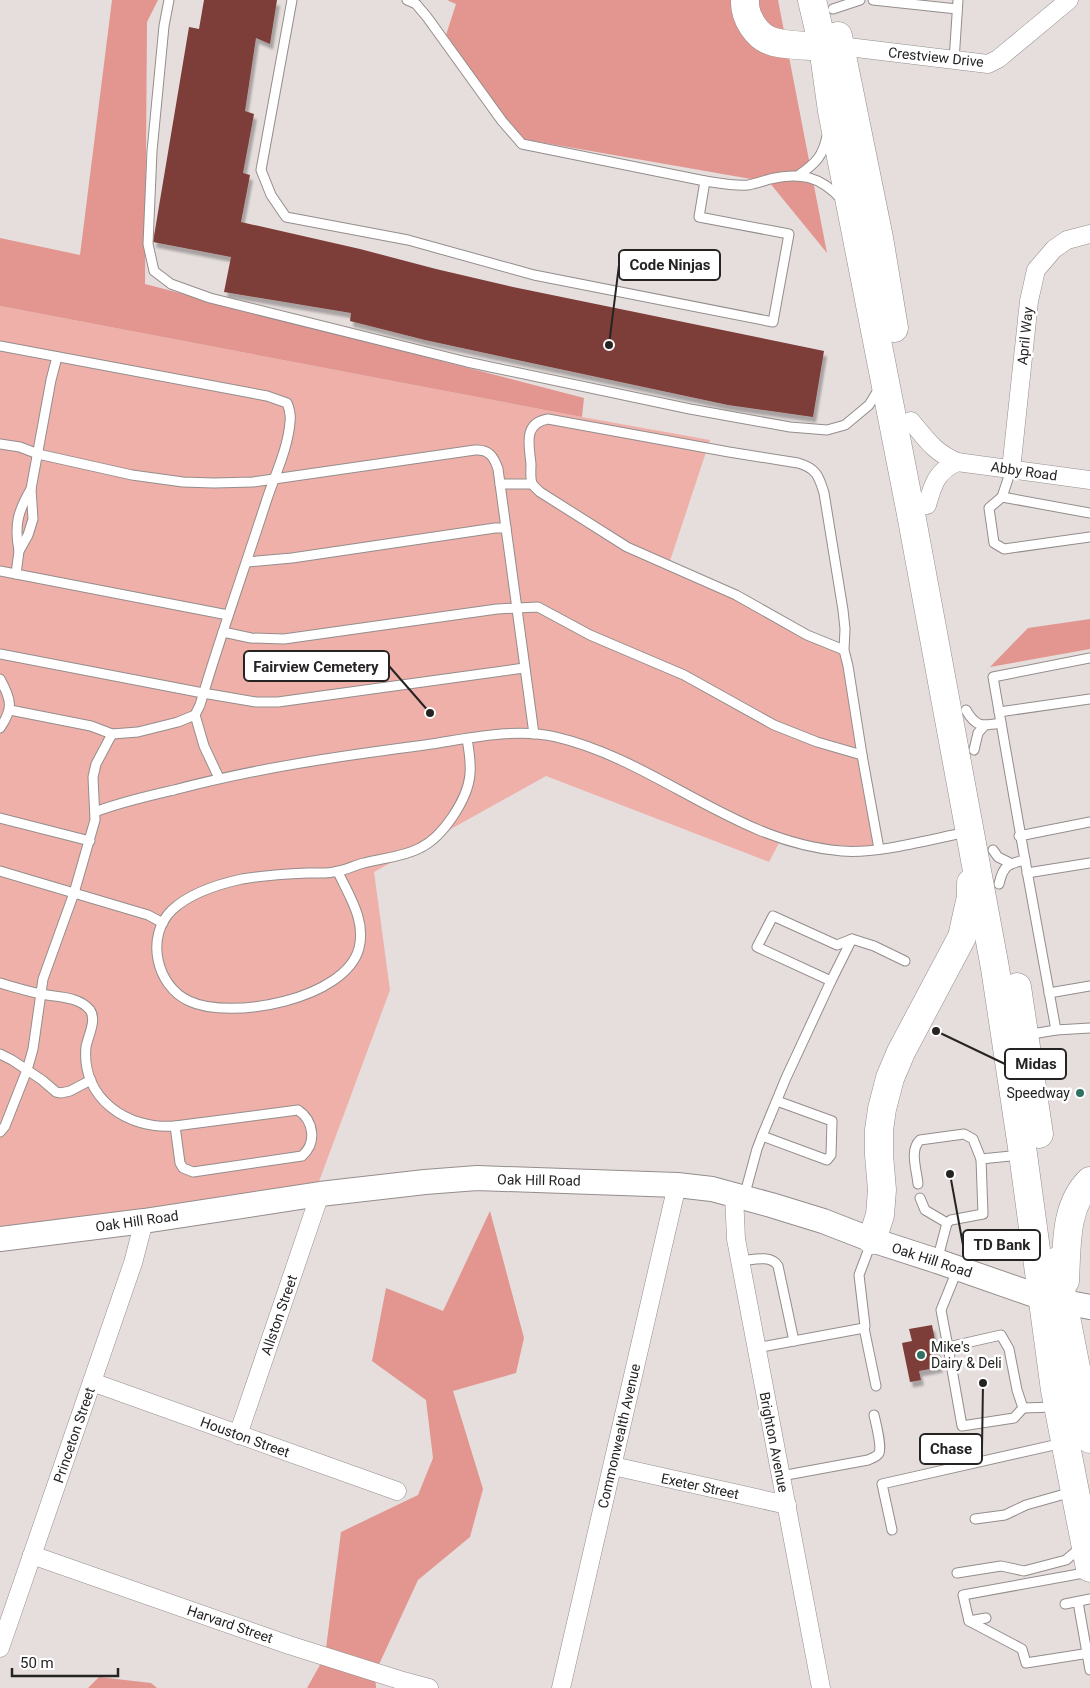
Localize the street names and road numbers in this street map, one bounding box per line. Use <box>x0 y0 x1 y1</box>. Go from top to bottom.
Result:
street label: Crestview Drive <box>887 44 985 70</box>
street label: April Way <box>1014 306 1036 366</box>
street label: Abby Road <box>990 458 1058 484</box>
street label: Oak Hill Road <box>497 1171 581 1189</box>
street label: Oak Hill Road <box>94 1207 180 1235</box>
street label: Oak Hill Road <box>890 1239 974 1281</box>
street label: Allston Street <box>258 1272 300 1357</box>
street label: Commonwealth Avenue <box>595 1362 643 1510</box>
street label: Princeton Street <box>50 1385 98 1485</box>
street label: Brighton Avenue <box>756 1390 792 1494</box>
street label: Houston Street <box>198 1413 292 1461</box>
street label: Exeter Street <box>660 1470 741 1502</box>
street label: Harvard Street <box>185 1602 275 1646</box>

